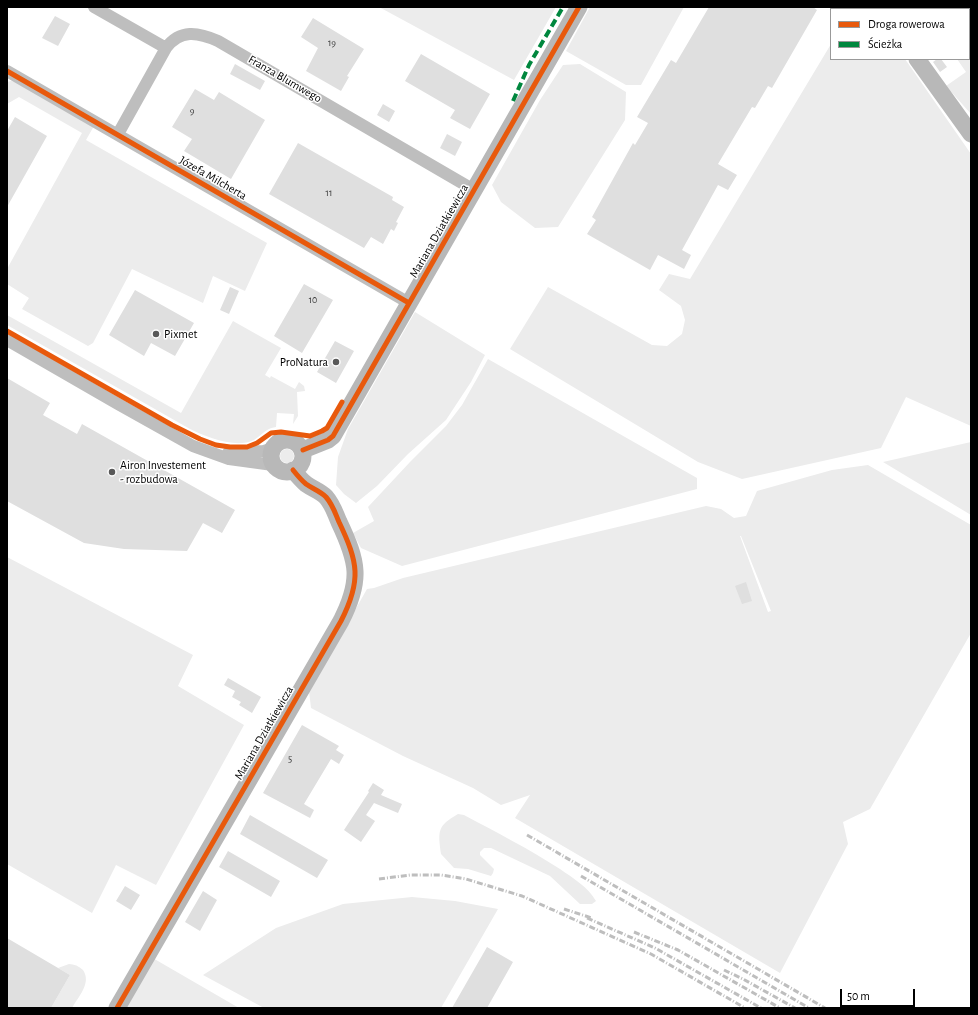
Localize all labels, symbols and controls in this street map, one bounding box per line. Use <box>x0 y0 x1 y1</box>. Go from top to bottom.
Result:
legend <box>830 8 970 60</box>
text: Droga rowerowa <box>868 18 945 30</box>
house number: 19 <box>328 37 336 49</box>
text: Ścieżka <box>868 38 902 50</box>
street label: Franza Blumwego <box>246 52 324 106</box>
house number: 9 <box>190 105 194 117</box>
street label: Józefa Milcherta <box>177 153 249 203</box>
street label: Mariana Dziatkiewicza <box>406 182 472 280</box>
house number: 11 <box>326 187 332 199</box>
house number: 10 <box>309 294 317 306</box>
place label: Pixmet <box>164 327 197 341</box>
marker: Pixmet <box>151 329 161 339</box>
place label: ProNatura <box>280 355 328 369</box>
marker: ProNatura <box>331 357 341 367</box>
place label: Airon Investement - rozbudowa <box>120 458 206 486</box>
marker: Airon Investement - rozbudowa <box>107 467 117 477</box>
street label: Mariana Dziatkiewicza <box>231 684 297 782</box>
house number: 5 <box>288 753 292 765</box>
scale bar <box>842 981 917 1007</box>
text: 50 m <box>847 990 870 1002</box>

